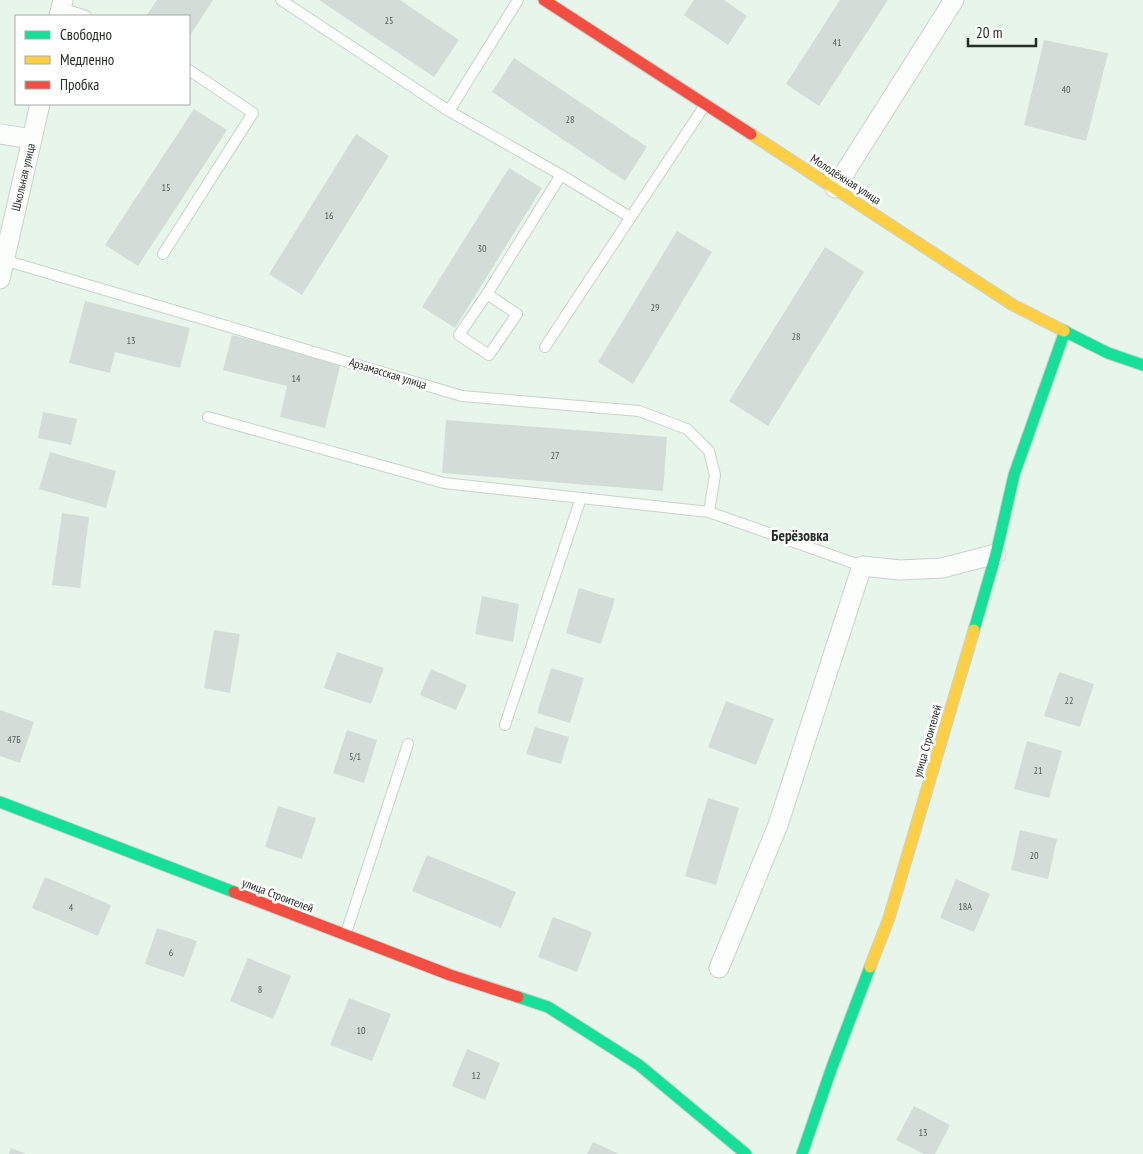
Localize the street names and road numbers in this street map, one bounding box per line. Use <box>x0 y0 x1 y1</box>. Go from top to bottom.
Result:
street label: Школьная улица <box>8 141 38 212</box>
street label: Молодёжная улица <box>808 151 884 208</box>
street label: Арзамасская улица <box>347 354 429 392</box>
street label: улица Строителей <box>909 703 945 779</box>
street label: улица Строителей <box>240 875 316 915</box>

